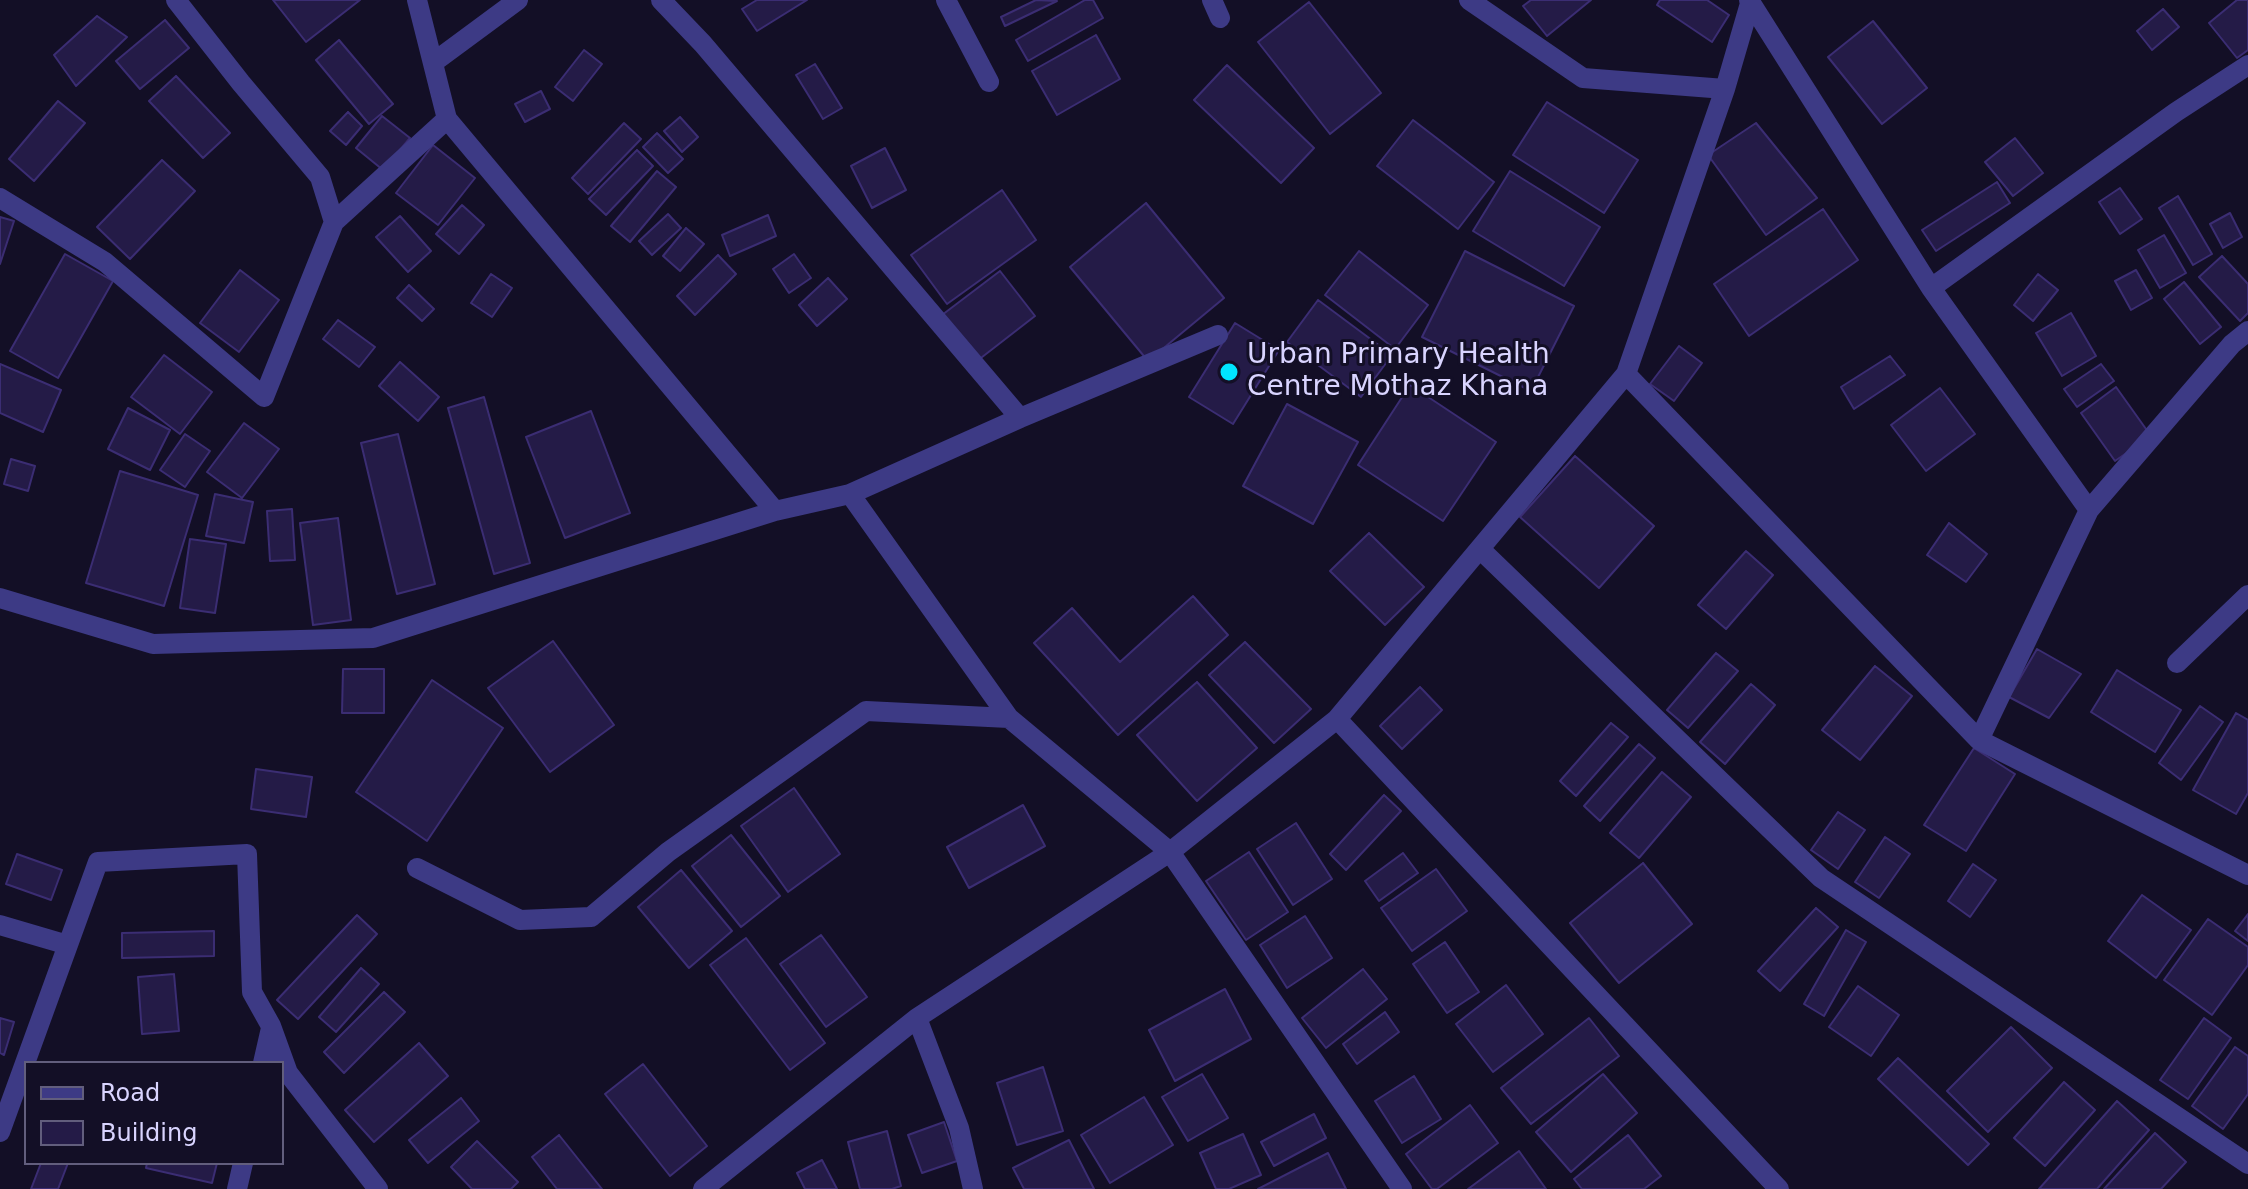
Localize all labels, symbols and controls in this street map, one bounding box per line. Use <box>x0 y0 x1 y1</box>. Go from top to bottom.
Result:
place label: Urban Primary Health Centre Mothaz Khana <box>1247 339 1550 405</box>
marker: Urban Primary Health Centre Mothaz Khana <box>1218 361 1240 383</box>
legend <box>24 1061 284 1165</box>
text: Road <box>100 1079 160 1107</box>
text: Building <box>100 1119 197 1147</box>

